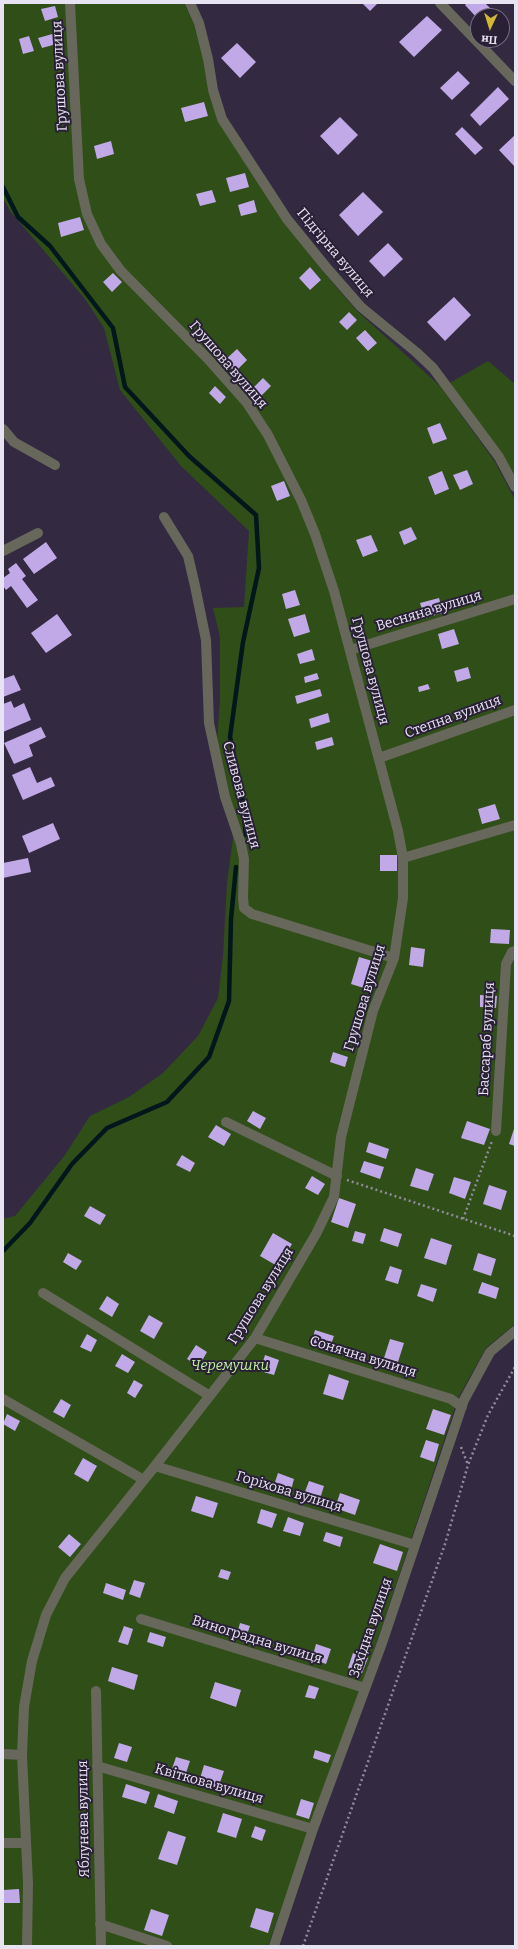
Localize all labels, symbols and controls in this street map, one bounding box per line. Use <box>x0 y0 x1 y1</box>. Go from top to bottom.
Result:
north arrow <box>470 8 510 48</box>
street label: Грушова вулиця <box>49 20 71 132</box>
text: Пн <box>481 32 498 47</box>
street label: Підгірна вулиця <box>293 205 377 301</box>
street label: Грушова вулиця <box>185 318 271 412</box>
street label: Весняна вулиця <box>374 587 484 635</box>
street label: Грушова вулиця <box>348 615 392 727</box>
street label: Степна вулиця <box>403 692 503 742</box>
street label: Сливова вулиця <box>219 740 263 850</box>
street label: Грушова вулиця <box>341 943 389 1053</box>
street label: Бассараб вулиця <box>476 982 498 1096</box>
street label: Грушова вулиця <box>225 1245 297 1347</box>
street label: Сонячна вулиця <box>308 1333 418 1381</box>
park label: Черемушки <box>191 1358 269 1374</box>
street label: Горіхова вулиця <box>234 1468 344 1516</box>
street label: Західна вулиця <box>346 1576 396 1680</box>
street label: Виноградна вулиця <box>190 1612 324 1668</box>
street label: Яблунева вулиця <box>75 1760 93 1878</box>
street label: Квіткова вулиця <box>153 1760 265 1808</box>

